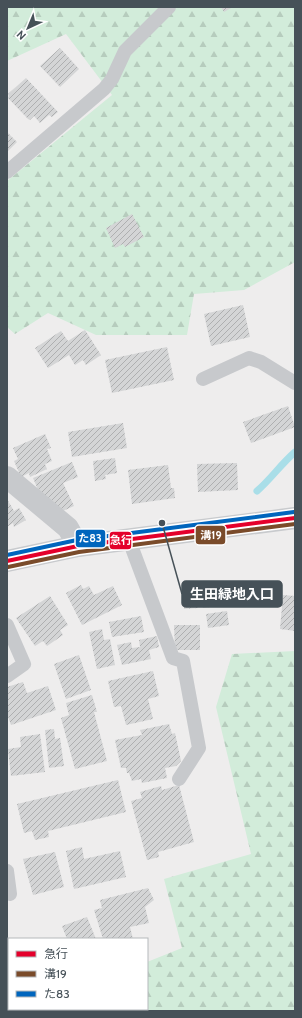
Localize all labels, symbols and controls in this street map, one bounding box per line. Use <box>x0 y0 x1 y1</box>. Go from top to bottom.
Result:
north arrow <box>8 8 48 48</box>
text: N <box>13 27 29 43</box>
line badge: 溝19 <box>195 525 226 545</box>
text: 溝19 <box>200 528 222 542</box>
line badge: た83 <box>75 529 106 548</box>
text: た83 <box>78 531 102 545</box>
line badge: 急行 <box>109 531 132 550</box>
text: 急行 <box>110 533 132 547</box>
callout: 生田緑地入口 <box>182 581 282 607</box>
text: 生田緑地入口 <box>190 585 274 603</box>
legend <box>8 938 148 1010</box>
text: 急行 <box>44 946 68 961</box>
text: 溝19 <box>44 966 67 981</box>
text: た83 <box>44 986 70 1001</box>

